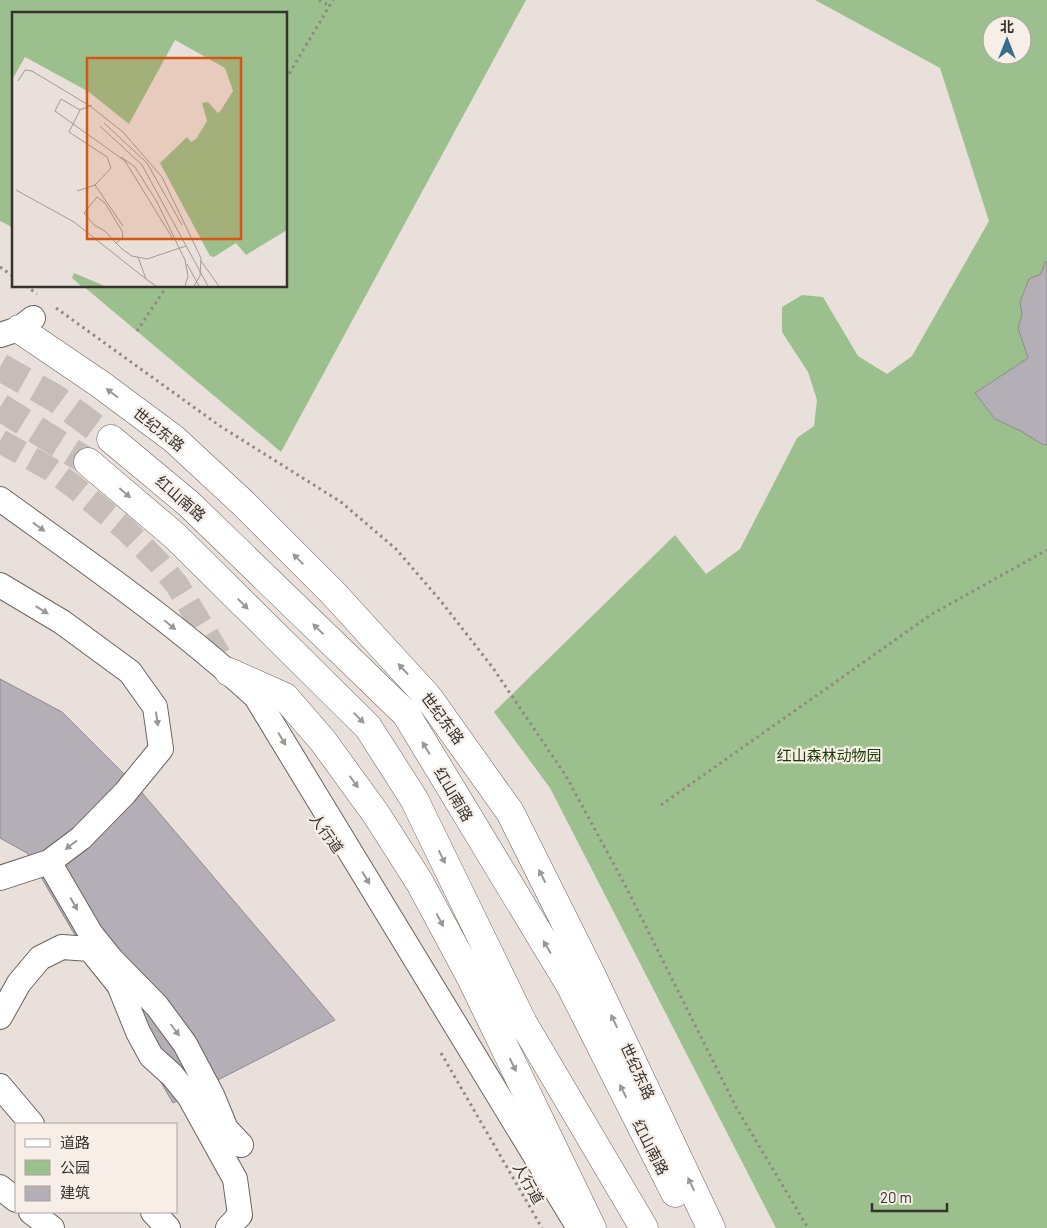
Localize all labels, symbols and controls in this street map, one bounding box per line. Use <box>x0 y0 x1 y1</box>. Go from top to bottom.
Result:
inset map <box>12 12 288 288</box>
north arrow <box>982 15 1032 65</box>
text: 北 <box>1000 18 1014 35</box>
one-way arrow <box>105 388 119 398</box>
street label: 世纪东路 <box>130 403 188 455</box>
street label: 红山南路 <box>152 472 210 524</box>
one-way arrow <box>118 488 131 499</box>
one-way arrow <box>32 522 45 533</box>
one-way arrow <box>293 553 305 565</box>
one-way arrow <box>237 598 249 610</box>
one-way arrow <box>35 606 48 615</box>
one-way arrow <box>163 619 176 630</box>
one-way arrow <box>312 623 324 635</box>
one-way arrow <box>397 663 409 675</box>
street label: 世纪东路 <box>418 689 468 747</box>
one-way arrow <box>153 711 161 727</box>
one-way arrow <box>353 712 365 724</box>
one-way arrow <box>277 733 286 746</box>
one-way arrow <box>422 742 431 755</box>
park label: 红山森林动物园 <box>776 746 882 764</box>
street label: 红山南路 <box>431 764 477 824</box>
one-way arrow <box>348 776 358 789</box>
street label: 人行道 <box>306 810 348 856</box>
one-way arrow <box>65 840 78 851</box>
one-way arrow <box>438 850 446 864</box>
one-way arrow <box>538 868 546 883</box>
one-way arrow <box>362 872 371 885</box>
one-way arrow <box>70 897 78 911</box>
one-way arrow <box>436 913 444 927</box>
one-way arrow <box>542 941 551 954</box>
one-way arrow <box>610 1014 618 1028</box>
one-way arrow <box>170 1023 180 1037</box>
street label: 世纪东路 <box>617 1040 659 1102</box>
one-way arrow <box>509 1058 517 1072</box>
one-way arrow <box>619 1083 627 1098</box>
street label: 红山南路 <box>629 1116 673 1178</box>
legend <box>15 1123 178 1213</box>
text: 道路 <box>60 1133 90 1151</box>
text: 公园 <box>60 1158 90 1176</box>
street label: 人行道 <box>510 1159 548 1207</box>
one-way arrow <box>687 1177 695 1191</box>
scale bar <box>872 1180 947 1212</box>
text: 建筑 <box>60 1183 90 1201</box>
text: 20 m <box>880 1188 912 1206</box>

